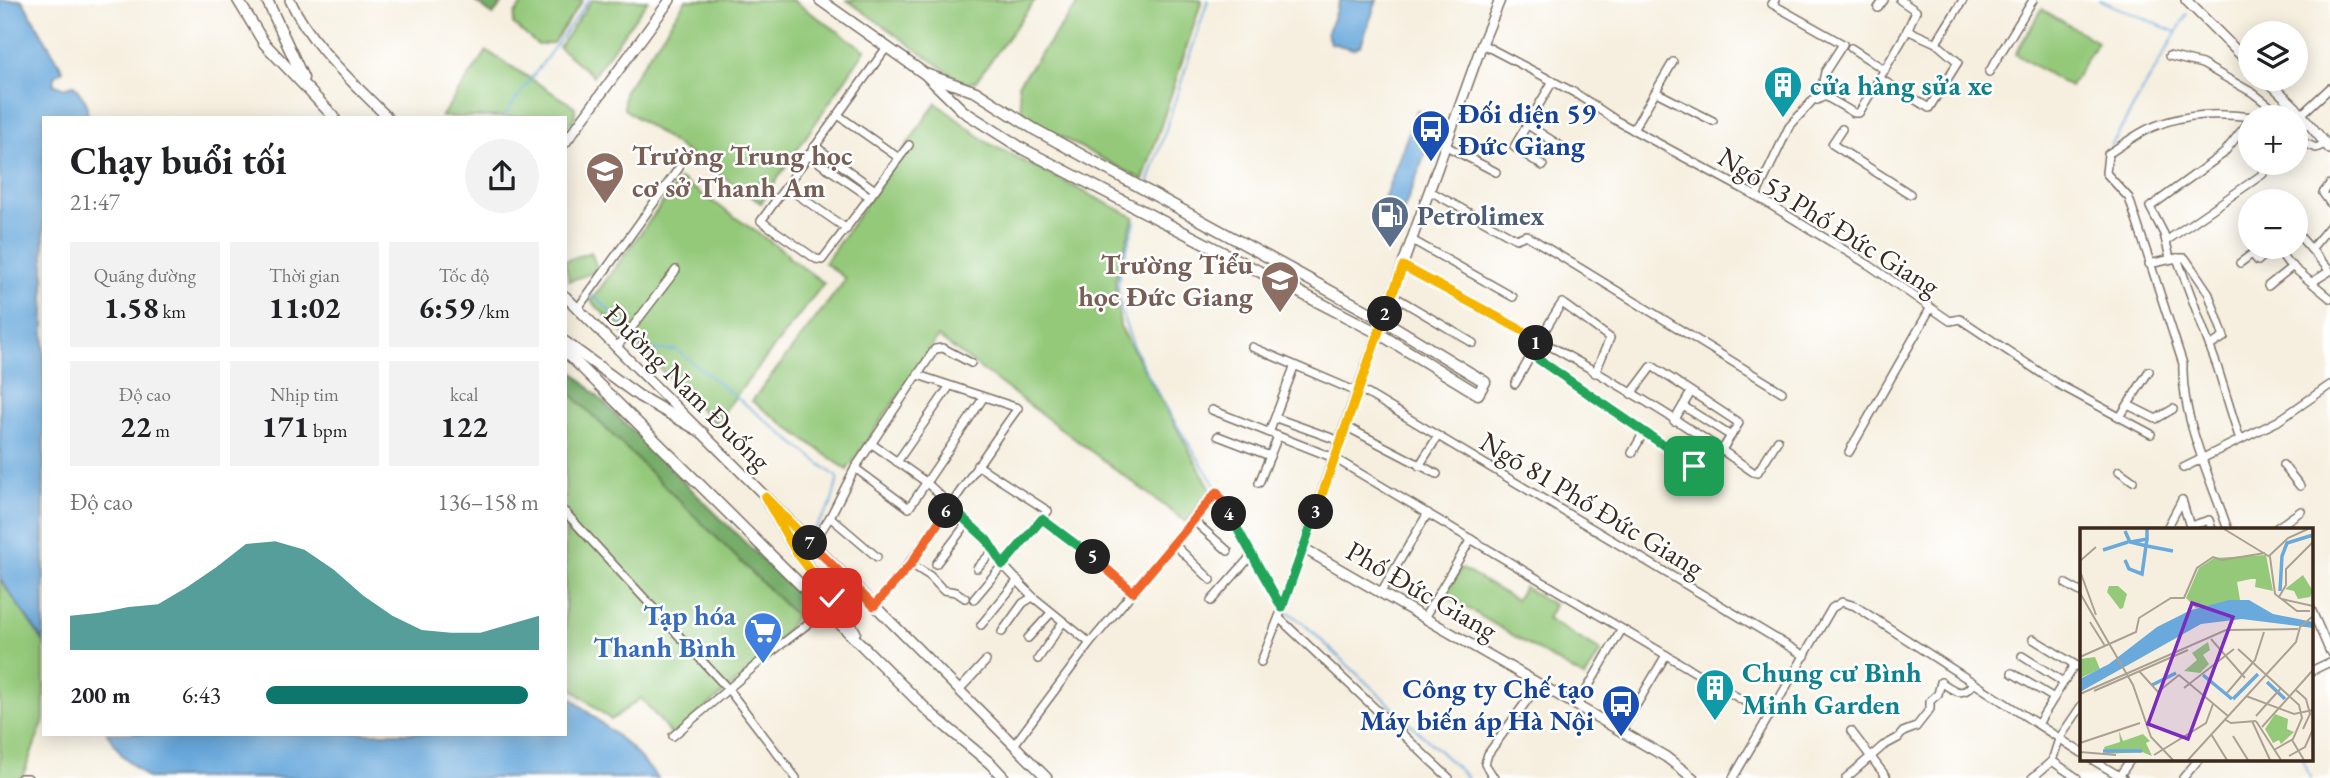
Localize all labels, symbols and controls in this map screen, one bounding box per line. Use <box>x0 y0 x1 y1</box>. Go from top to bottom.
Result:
map controls <box>2238 21 2308 259</box>
button: layers <box>2238 21 2308 91</box>
building icon: cửa hàng sửa xe <box>1762 64 1804 119</box>
place label: cửa hàng sửa xe <box>1810 67 1993 103</box>
place label: Đối diện 59 Đức Giang <box>1458 95 1596 163</box>
button: + <box>2238 105 2308 175</box>
bus stop icon: Đối diện 59 Đức Giang <box>1410 108 1452 163</box>
text: Chạy buổi tối <box>70 136 287 185</box>
place label: Trường Trung học cơ sở Thanh Am <box>632 137 852 205</box>
street label: Ngõ 53 Phố Đức Giang <box>1711 138 1947 304</box>
button: share <box>465 139 539 213</box>
school or university icon: Trường Trung học cơ sở Thanh Am <box>584 150 626 205</box>
text: 21:47 <box>70 187 120 217</box>
button: − <box>2238 189 2308 259</box>
fuel station icon: Petrolimex <box>1369 194 1411 249</box>
place label: Petrolimex <box>1417 197 1545 233</box>
place label: Trường Tiểu học Đức Giang <box>1078 246 1254 314</box>
school or university icon: Trường Tiểu học Đức Giang <box>1259 259 1301 314</box>
text: Quãng đường <box>94 263 196 288</box>
text: Thời gian <box>269 263 340 288</box>
text: Tốc độ <box>439 263 490 288</box>
text: 1.58 <box>104 288 159 327</box>
text: 11:02 <box>269 288 340 327</box>
text: 6:59 <box>419 288 475 327</box>
street label: Đường Nam Đuống <box>597 296 779 478</box>
pin: 2 <box>1368 296 1402 332</box>
text: km <box>159 299 186 324</box>
text: /km <box>475 299 510 324</box>
text: 2 <box>1379 301 1390 326</box>
pin: 1 <box>1518 326 1554 360</box>
text: 1 <box>1530 330 1541 355</box>
text: Độ cao <box>119 382 171 407</box>
text: Nhịp tim <box>270 382 339 407</box>
text: kcal <box>450 382 478 407</box>
text: 22 <box>120 407 151 446</box>
text: 171 <box>262 407 309 446</box>
text: 122 <box>440 407 488 446</box>
text: m <box>151 418 170 443</box>
text: bpm <box>309 418 347 443</box>
street label: Ngõ 81 Phố Đức Giang <box>1474 423 1711 585</box>
pin <box>1664 436 1724 496</box>
icon: arrive <box>1675 447 1713 485</box>
text: Độ cao <box>70 487 133 517</box>
text: 136–158 m <box>438 487 539 517</box>
pin: 6 <box>928 494 964 528</box>
pin: 3 <box>1298 494 1334 530</box>
pin: 4 <box>1212 496 1246 532</box>
text: 6 <box>940 498 951 523</box>
text: 3 <box>1310 499 1321 524</box>
text: 4 <box>1223 501 1234 526</box>
pin: 7 <box>792 526 828 560</box>
inset map <box>2080 528 2312 760</box>
text: 7 <box>804 530 815 555</box>
street label: Phố Đức Giang <box>1340 532 1505 648</box>
pin: 5 <box>1076 540 1110 574</box>
text: 5 <box>1087 544 1098 569</box>
pin <box>802 568 862 628</box>
icon: check <box>813 579 851 617</box>
place label: Tạp hóa Thanh Bình <box>593 597 737 665</box>
supermarket icon: Tạp hóa Thanh Bình <box>742 610 784 665</box>
place label: Chung cư Bình Minh Garden <box>1742 654 1922 722</box>
building icon: Chung cư Bình Minh Garden <box>1694 667 1736 722</box>
place label: Công ty Chế tạo Máy biến áp Hà Nội <box>1360 670 1594 738</box>
text: 200 m <box>70 680 131 710</box>
text: 6:43 <box>182 680 221 710</box>
bus stop icon: Công ty Chế tạo Máy biến áp Hà Nội <box>1600 683 1642 738</box>

